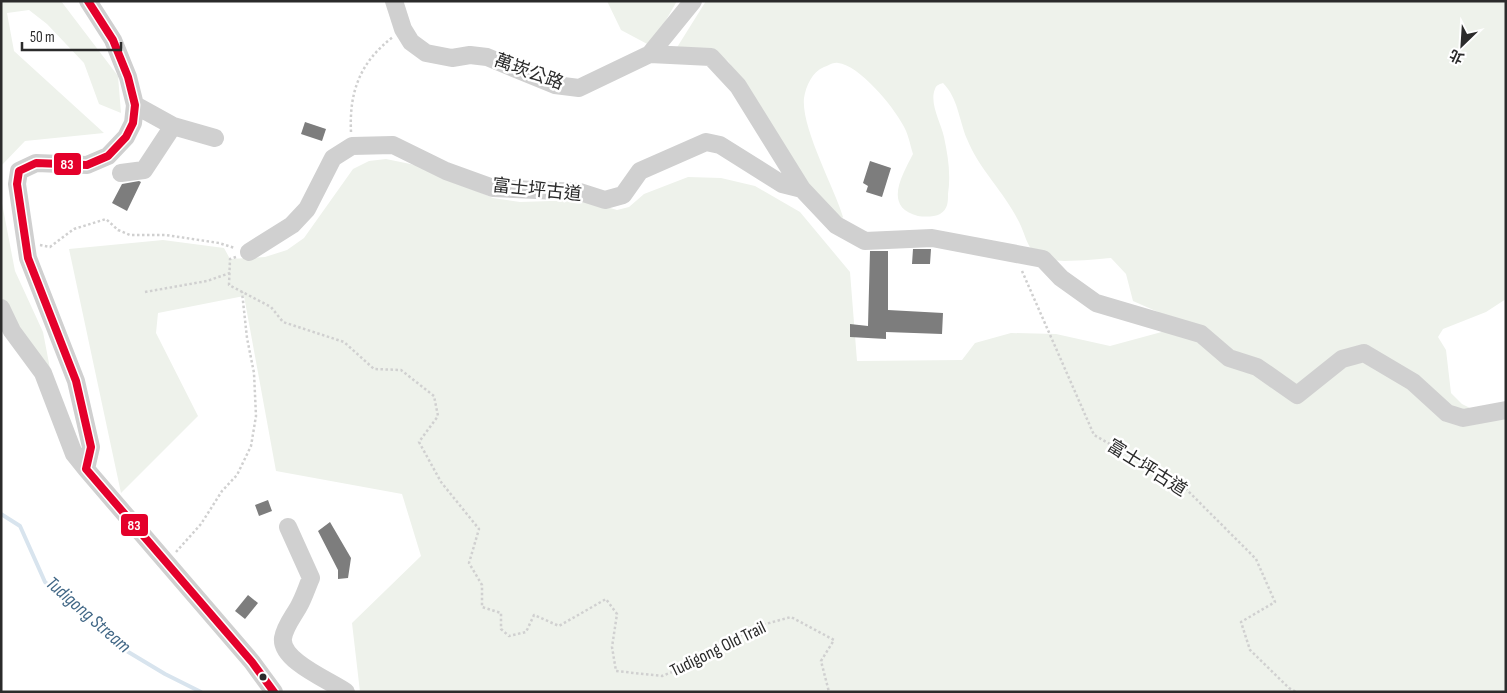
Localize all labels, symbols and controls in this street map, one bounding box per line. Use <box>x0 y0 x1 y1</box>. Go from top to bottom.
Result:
scale bar <box>22 20 121 52</box>
north arrow <box>1437 20 1487 70</box>
text: 50 m <box>30 28 55 47</box>
text: 北 <box>1447 46 1467 67</box>
street label: 萬崁公路 <box>492 50 566 94</box>
line badge: 83 <box>53 152 82 176</box>
text: 83 <box>61 156 73 173</box>
street label: 富士坪古道 <box>491 175 583 205</box>
street label: 富士坪古道 <box>1103 435 1191 501</box>
line badge: 83 <box>120 513 149 537</box>
text: 83 <box>128 517 140 534</box>
water label: Tudigong Stream <box>41 572 135 658</box>
street label: Tudigong Old Trail <box>667 617 769 681</box>
unlabelled marker <box>258 672 268 682</box>

